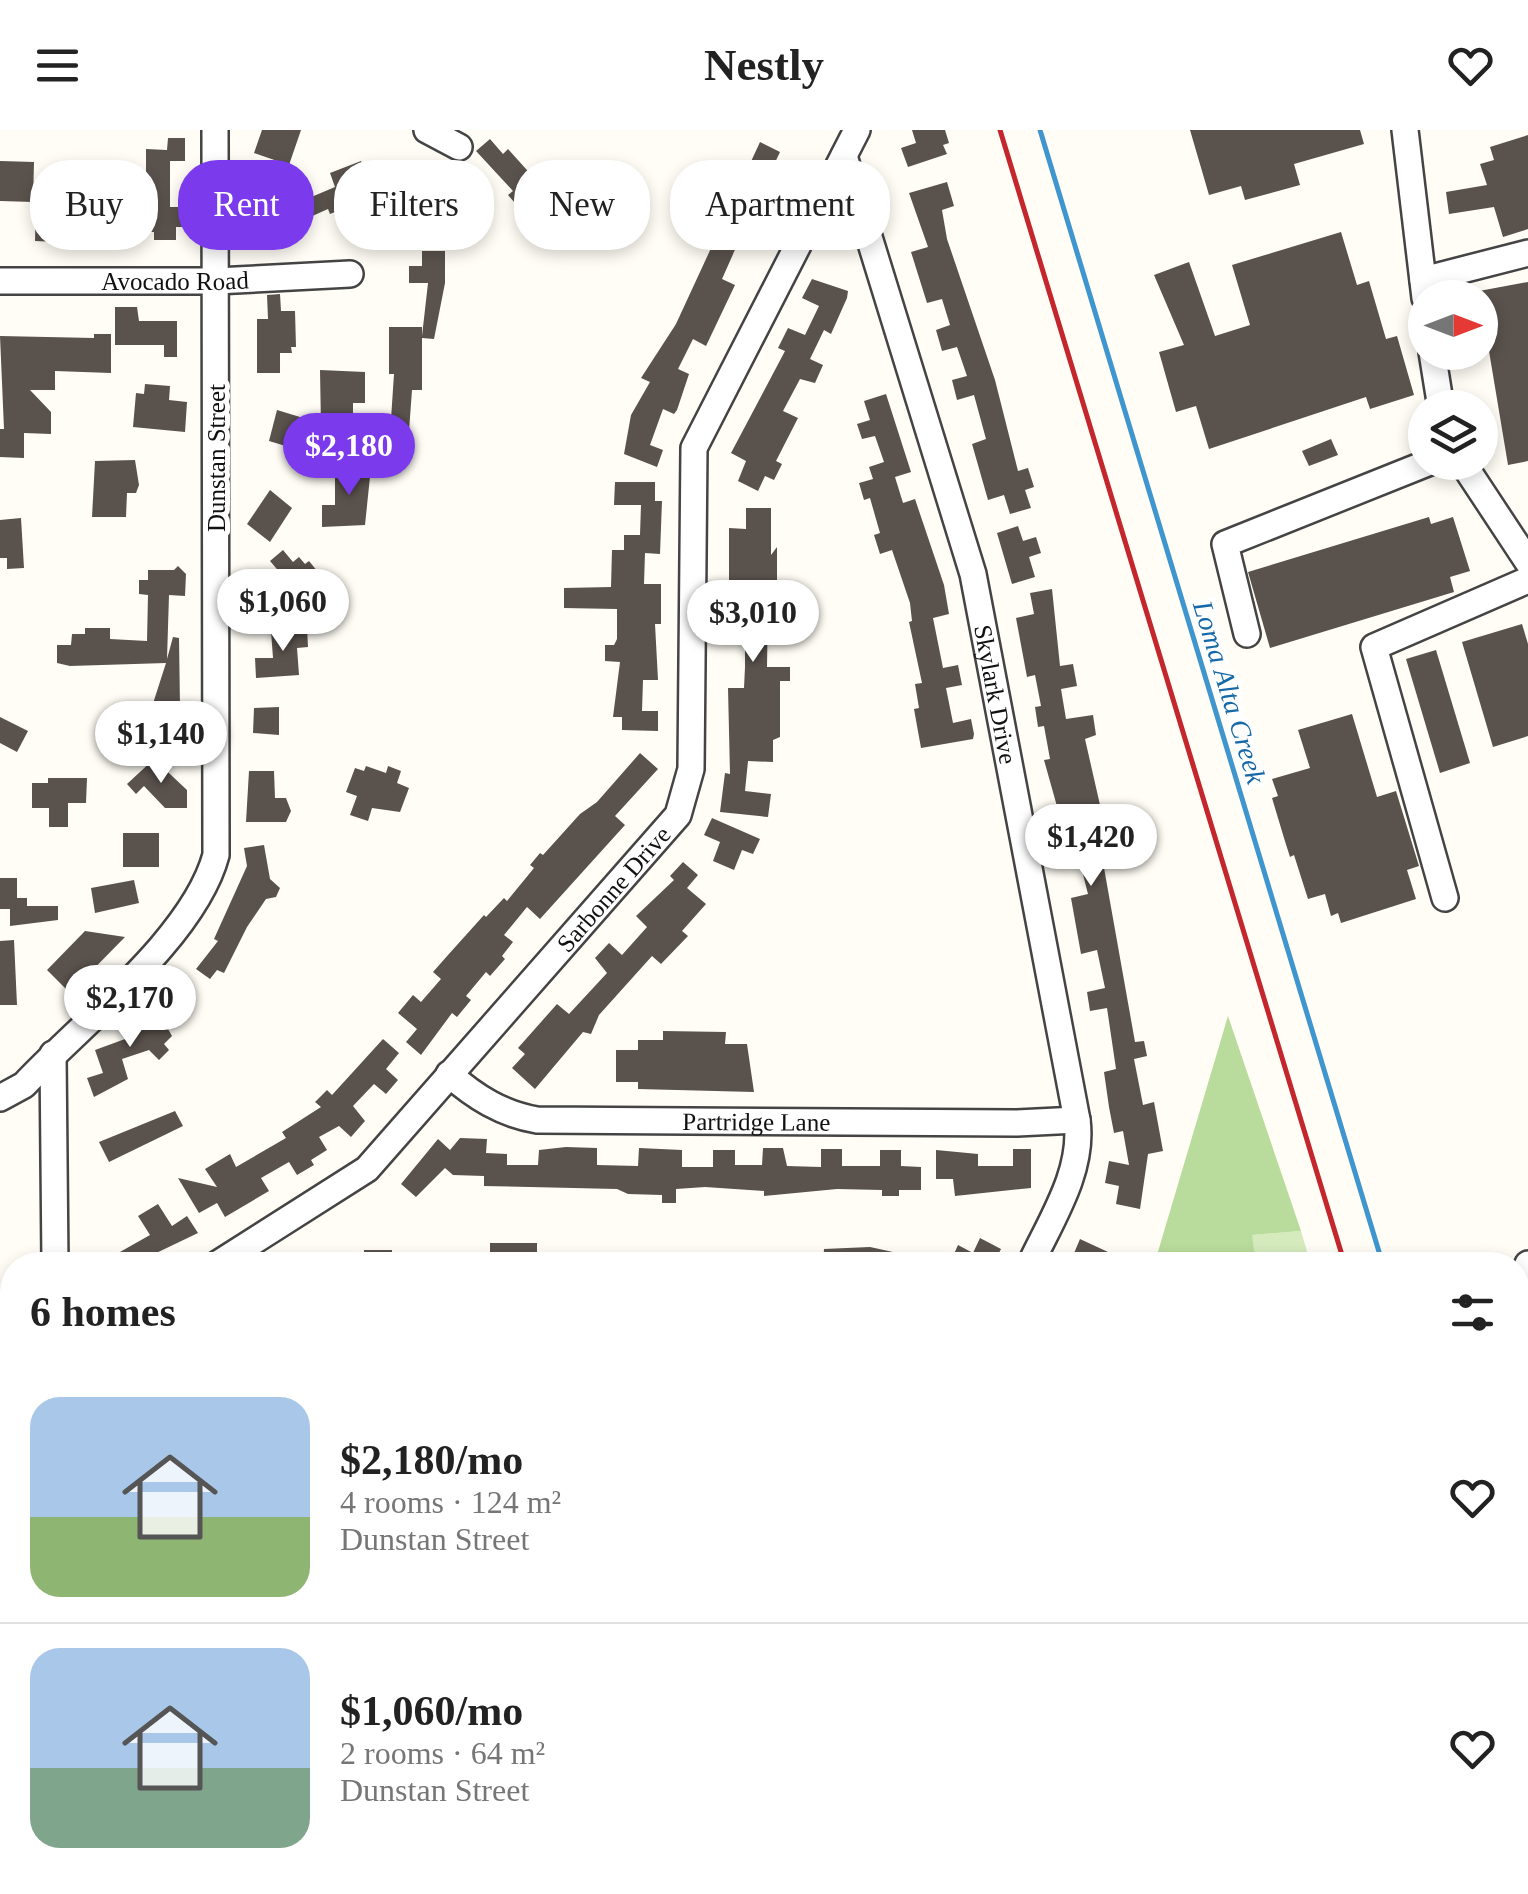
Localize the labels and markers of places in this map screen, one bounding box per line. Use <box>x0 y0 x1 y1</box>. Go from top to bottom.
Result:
pin: $2,180 <box>268 413 430 498</box>
pin: $1,060 <box>202 569 364 654</box>
pin: $3,010 <box>672 580 834 665</box>
pin: $1,140 <box>80 701 242 786</box>
pin: $1,420 <box>1010 804 1172 889</box>
pin: $2,170 <box>49 965 211 1050</box>

